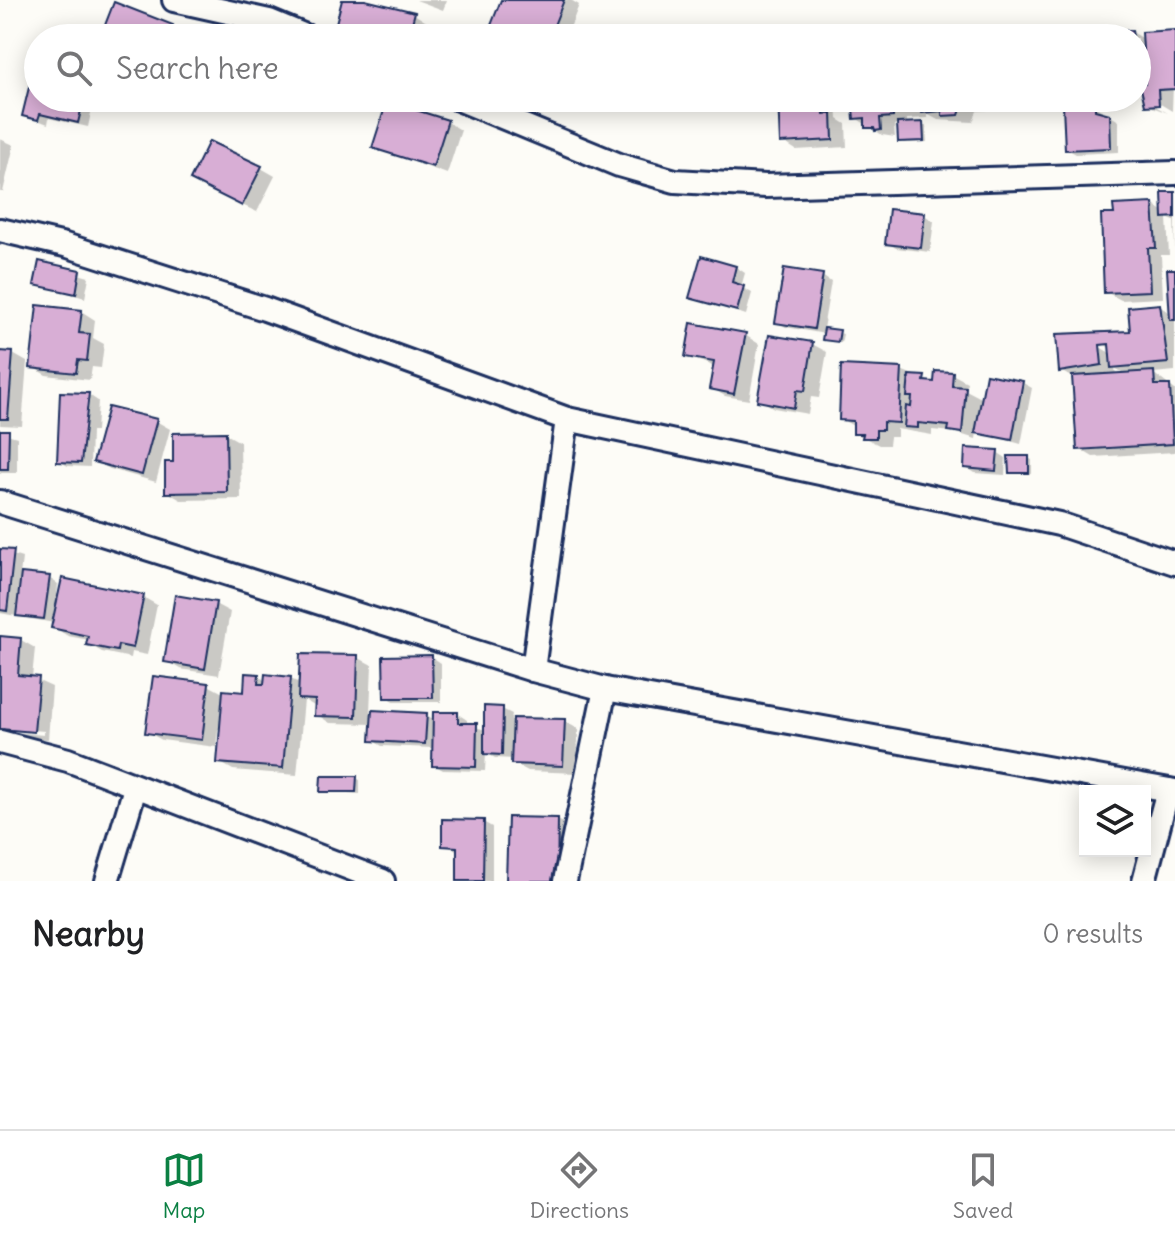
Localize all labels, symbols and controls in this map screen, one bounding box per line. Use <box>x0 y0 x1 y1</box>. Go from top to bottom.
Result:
search box <box>24 24 1151 112</box>
icon: search <box>52 46 96 90</box>
text: Search here <box>116 49 279 87</box>
map controls <box>1079 785 1151 857</box>
button: layers <box>1079 785 1151 857</box>
text: Nearby <box>32 912 145 955</box>
text: 0 results <box>1042 917 1143 950</box>
tab: Map <box>162 1148 206 1224</box>
tab: Directions <box>530 1148 629 1224</box>
tab: Saved <box>953 1148 1013 1224</box>

